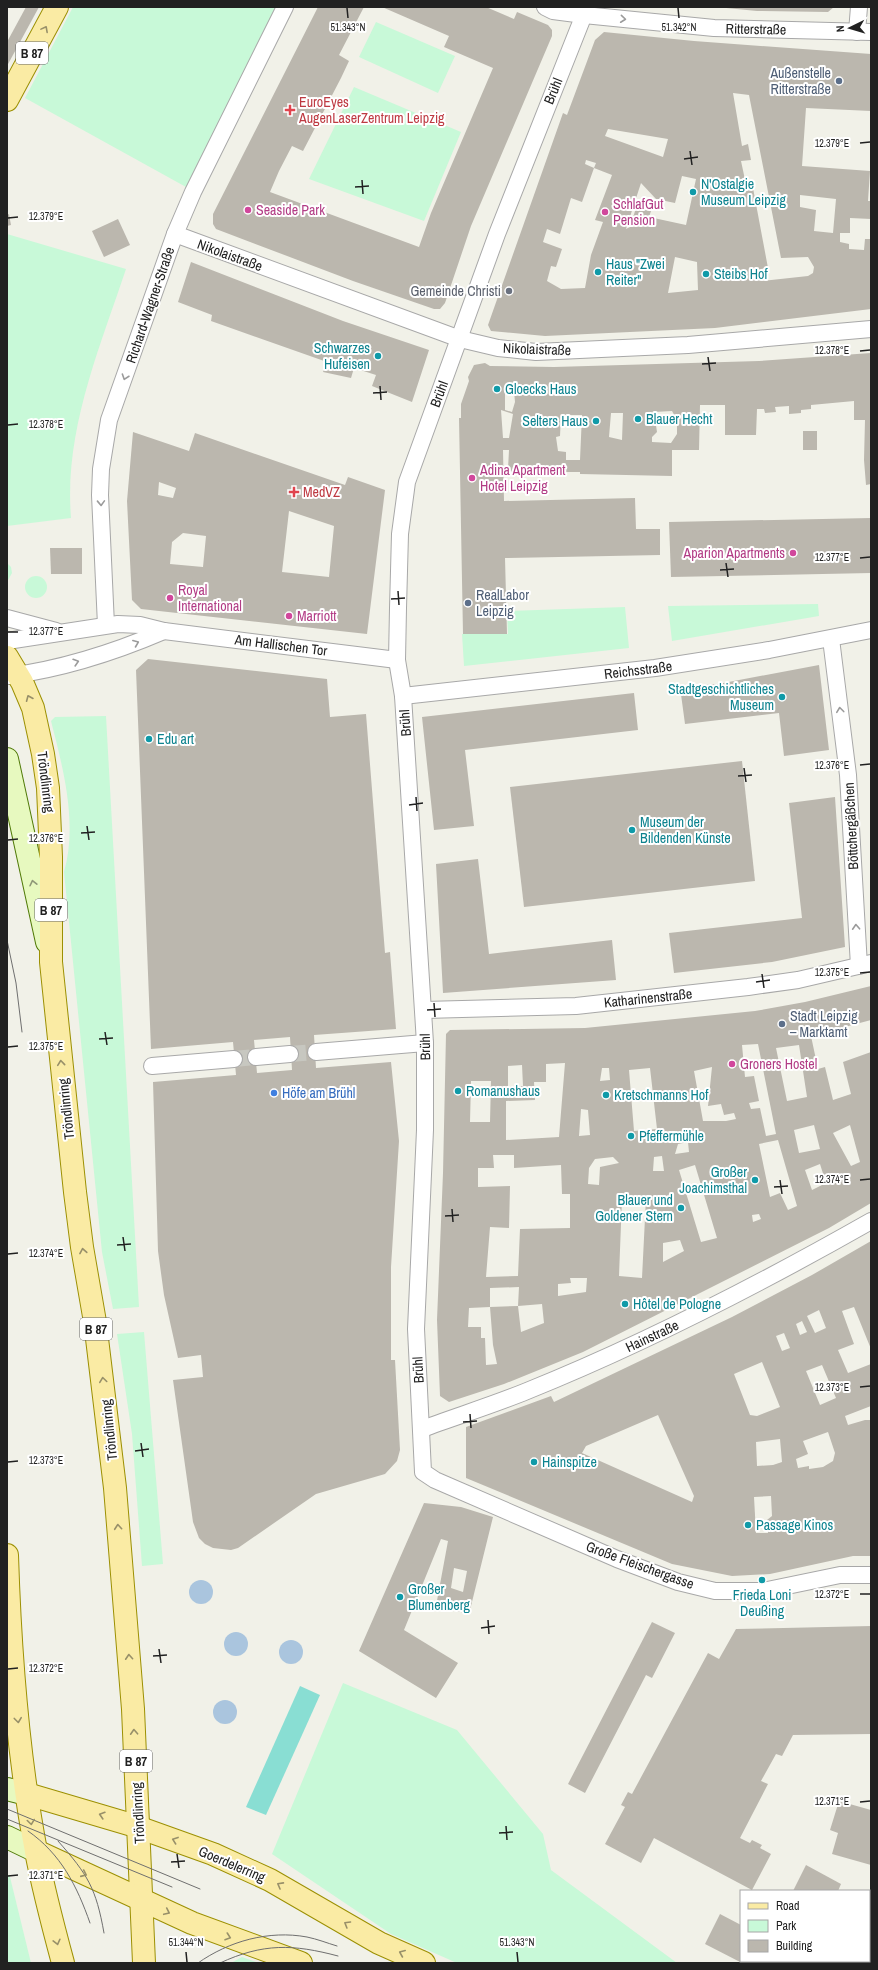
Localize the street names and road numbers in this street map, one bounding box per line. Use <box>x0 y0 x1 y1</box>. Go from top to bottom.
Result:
street label: Ritterstraße <box>726 19 786 39</box>
road number: B 87 <box>16 42 48 64</box>
street label: Brühl <box>540 75 566 107</box>
street label: Nikolaistraße <box>195 235 265 275</box>
street label: Richard-Wagner-Straße <box>122 244 178 366</box>
street label: Nikolaistraße <box>503 339 571 359</box>
street label: Brühl <box>426 378 452 410</box>
street label: Am Hallischen Tor <box>233 630 328 660</box>
street label: Reichsstraße <box>603 657 673 683</box>
street label: Brühl <box>395 709 415 737</box>
street label: Tröndlinring <box>33 750 59 814</box>
street label: Böttchergäßchen <box>840 782 862 870</box>
road number: B 87 <box>35 899 67 921</box>
street label: Katharinenstraße <box>603 984 693 1012</box>
street label: Brühl <box>416 1033 434 1061</box>
street label: Tröndlinring <box>54 1077 78 1141</box>
street label: Hainstraße <box>622 1316 682 1356</box>
road number: B 87 <box>80 1318 112 1340</box>
street label: Brühl <box>408 1356 428 1384</box>
street label: Tröndlinring <box>97 1398 121 1462</box>
street label: Große Fleischergasse <box>584 1537 696 1593</box>
road number: B 87 <box>120 1750 152 1772</box>
street label: Tröndlinring <box>127 1781 149 1844</box>
street label: Goerdelerring <box>196 1842 269 1886</box>

